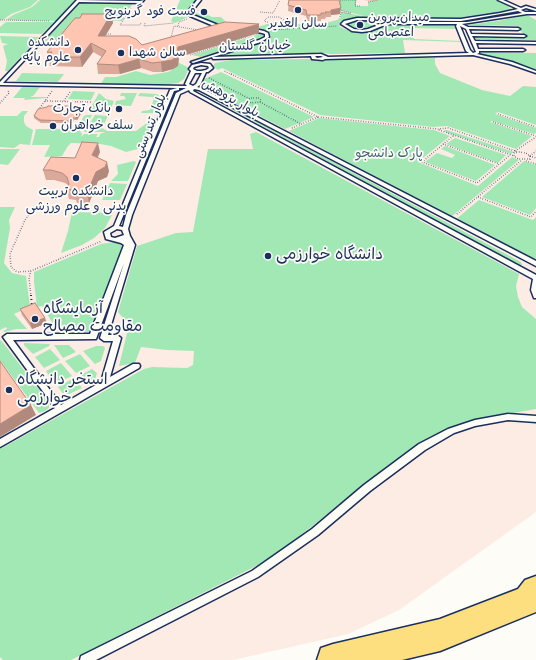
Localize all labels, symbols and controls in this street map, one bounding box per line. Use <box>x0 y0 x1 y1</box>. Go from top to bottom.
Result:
place label: فست فود گرینویچ <box>105 4 196 20</box>
marker: سالن الغدیر <box>293 5 303 15</box>
marker: فست فود گرینویچ <box>199 7 209 17</box>
place label: میدان پروین اعتصامی <box>368 10 430 41</box>
place label: سالن الغدیر <box>269 16 327 32</box>
marker: میدان پروین اعتصامی <box>355 20 365 30</box>
place label: دانشکده علوم پایه <box>23 35 70 66</box>
street label: خیابان گلستان <box>219 39 291 55</box>
marker: دانشکده علوم پایه <box>73 45 83 55</box>
place label: سالن شهدا <box>129 45 186 61</box>
marker: سالن شهدا <box>116 48 126 58</box>
street label: بلوار پژوهش <box>198 76 262 122</box>
street label: بلوار تندرستی <box>131 92 171 160</box>
place label: بانک تجارت <box>53 101 111 117</box>
marker: بانک تجارت <box>114 104 124 114</box>
place label: سلف خواهران <box>61 118 133 134</box>
marker: سلف خواهران <box>48 121 58 131</box>
park label: پارک دانشجو <box>355 146 423 162</box>
marker: دانشکده تربیت بدنی و علوم ورزشی <box>71 173 81 183</box>
place label: دانشکده تربیت بدنی و علوم ورزشی <box>26 184 126 215</box>
place label: دانشگاه خوارزمی <box>276 246 383 266</box>
marker: دانشگاه خوارزمی <box>263 251 273 261</box>
place label: آزمایشگاه مقاومت مصالح <box>43 300 142 338</box>
marker: آزمایشگاه مقاومت مصالح <box>30 314 40 324</box>
place label: استخر دانشگاه خوارزمی <box>17 371 108 409</box>
marker: استخر دانشگاه خوارزمی <box>4 385 14 395</box>

